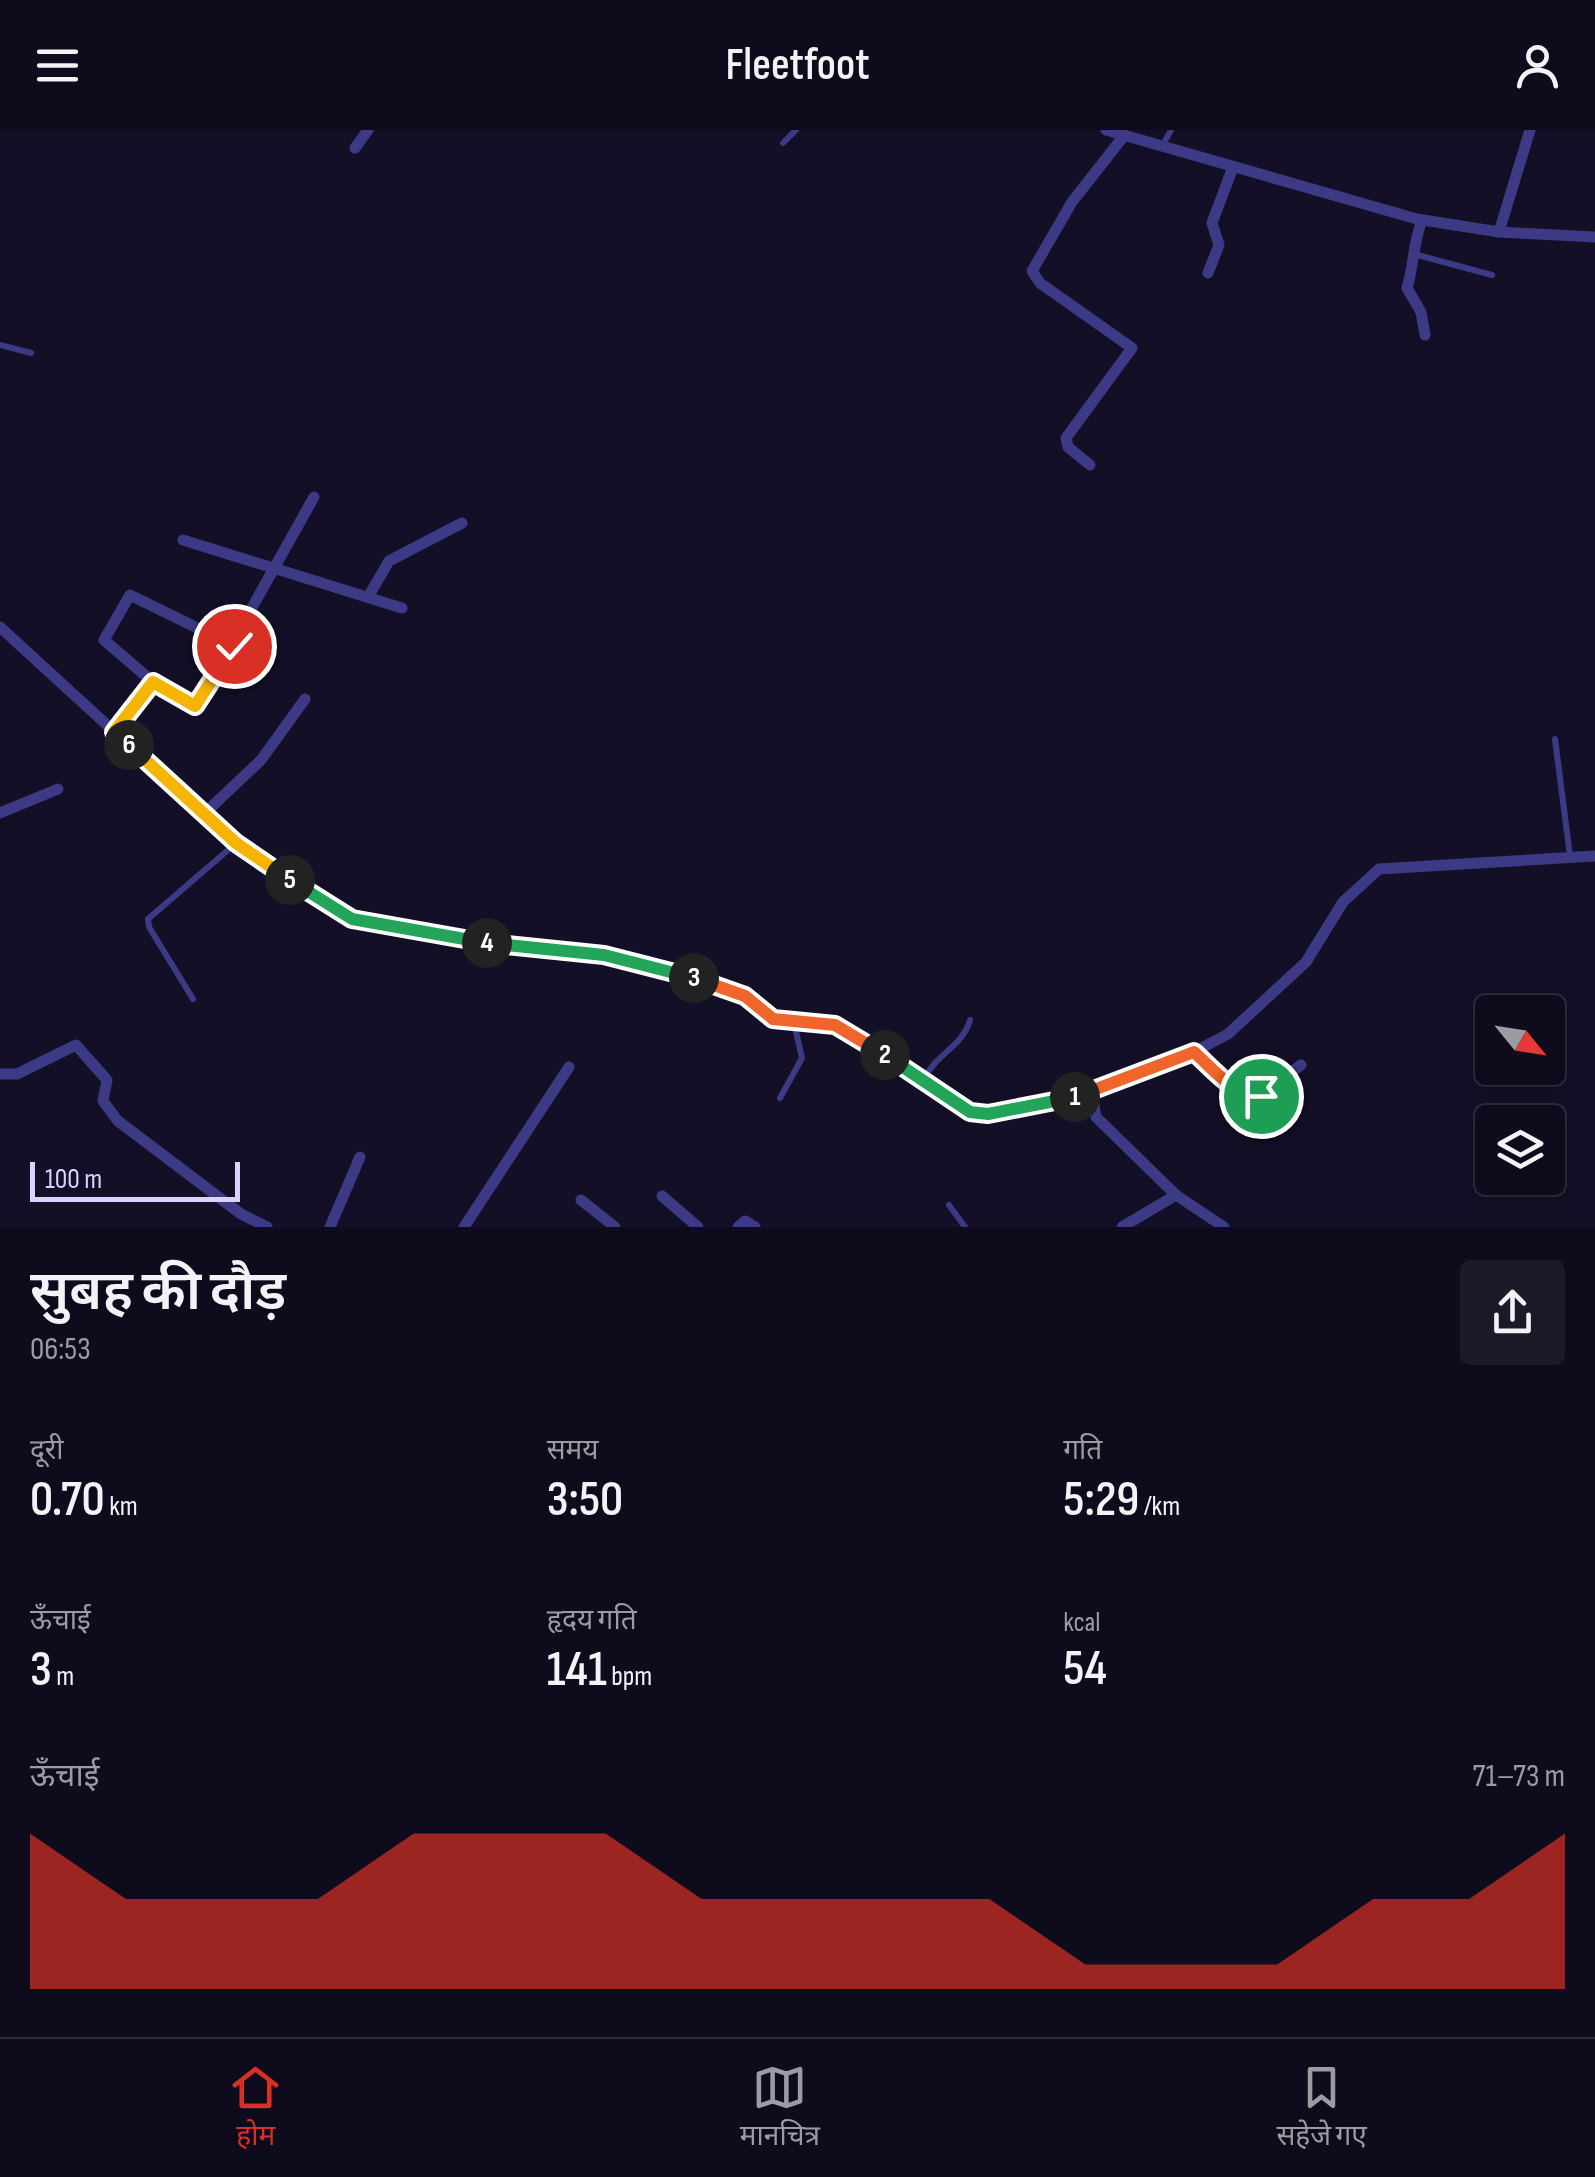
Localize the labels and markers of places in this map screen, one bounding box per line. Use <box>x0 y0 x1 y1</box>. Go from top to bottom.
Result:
pin <box>192 604 277 689</box>
pin: 6 <box>104 720 154 770</box>
pin: 5 <box>265 855 315 905</box>
pin: 4 <box>462 918 512 968</box>
pin: 3 <box>669 953 719 1003</box>
pin: 2 <box>860 1030 910 1080</box>
pin <box>1219 1054 1304 1139</box>
pin: 1 <box>1050 1072 1100 1122</box>

